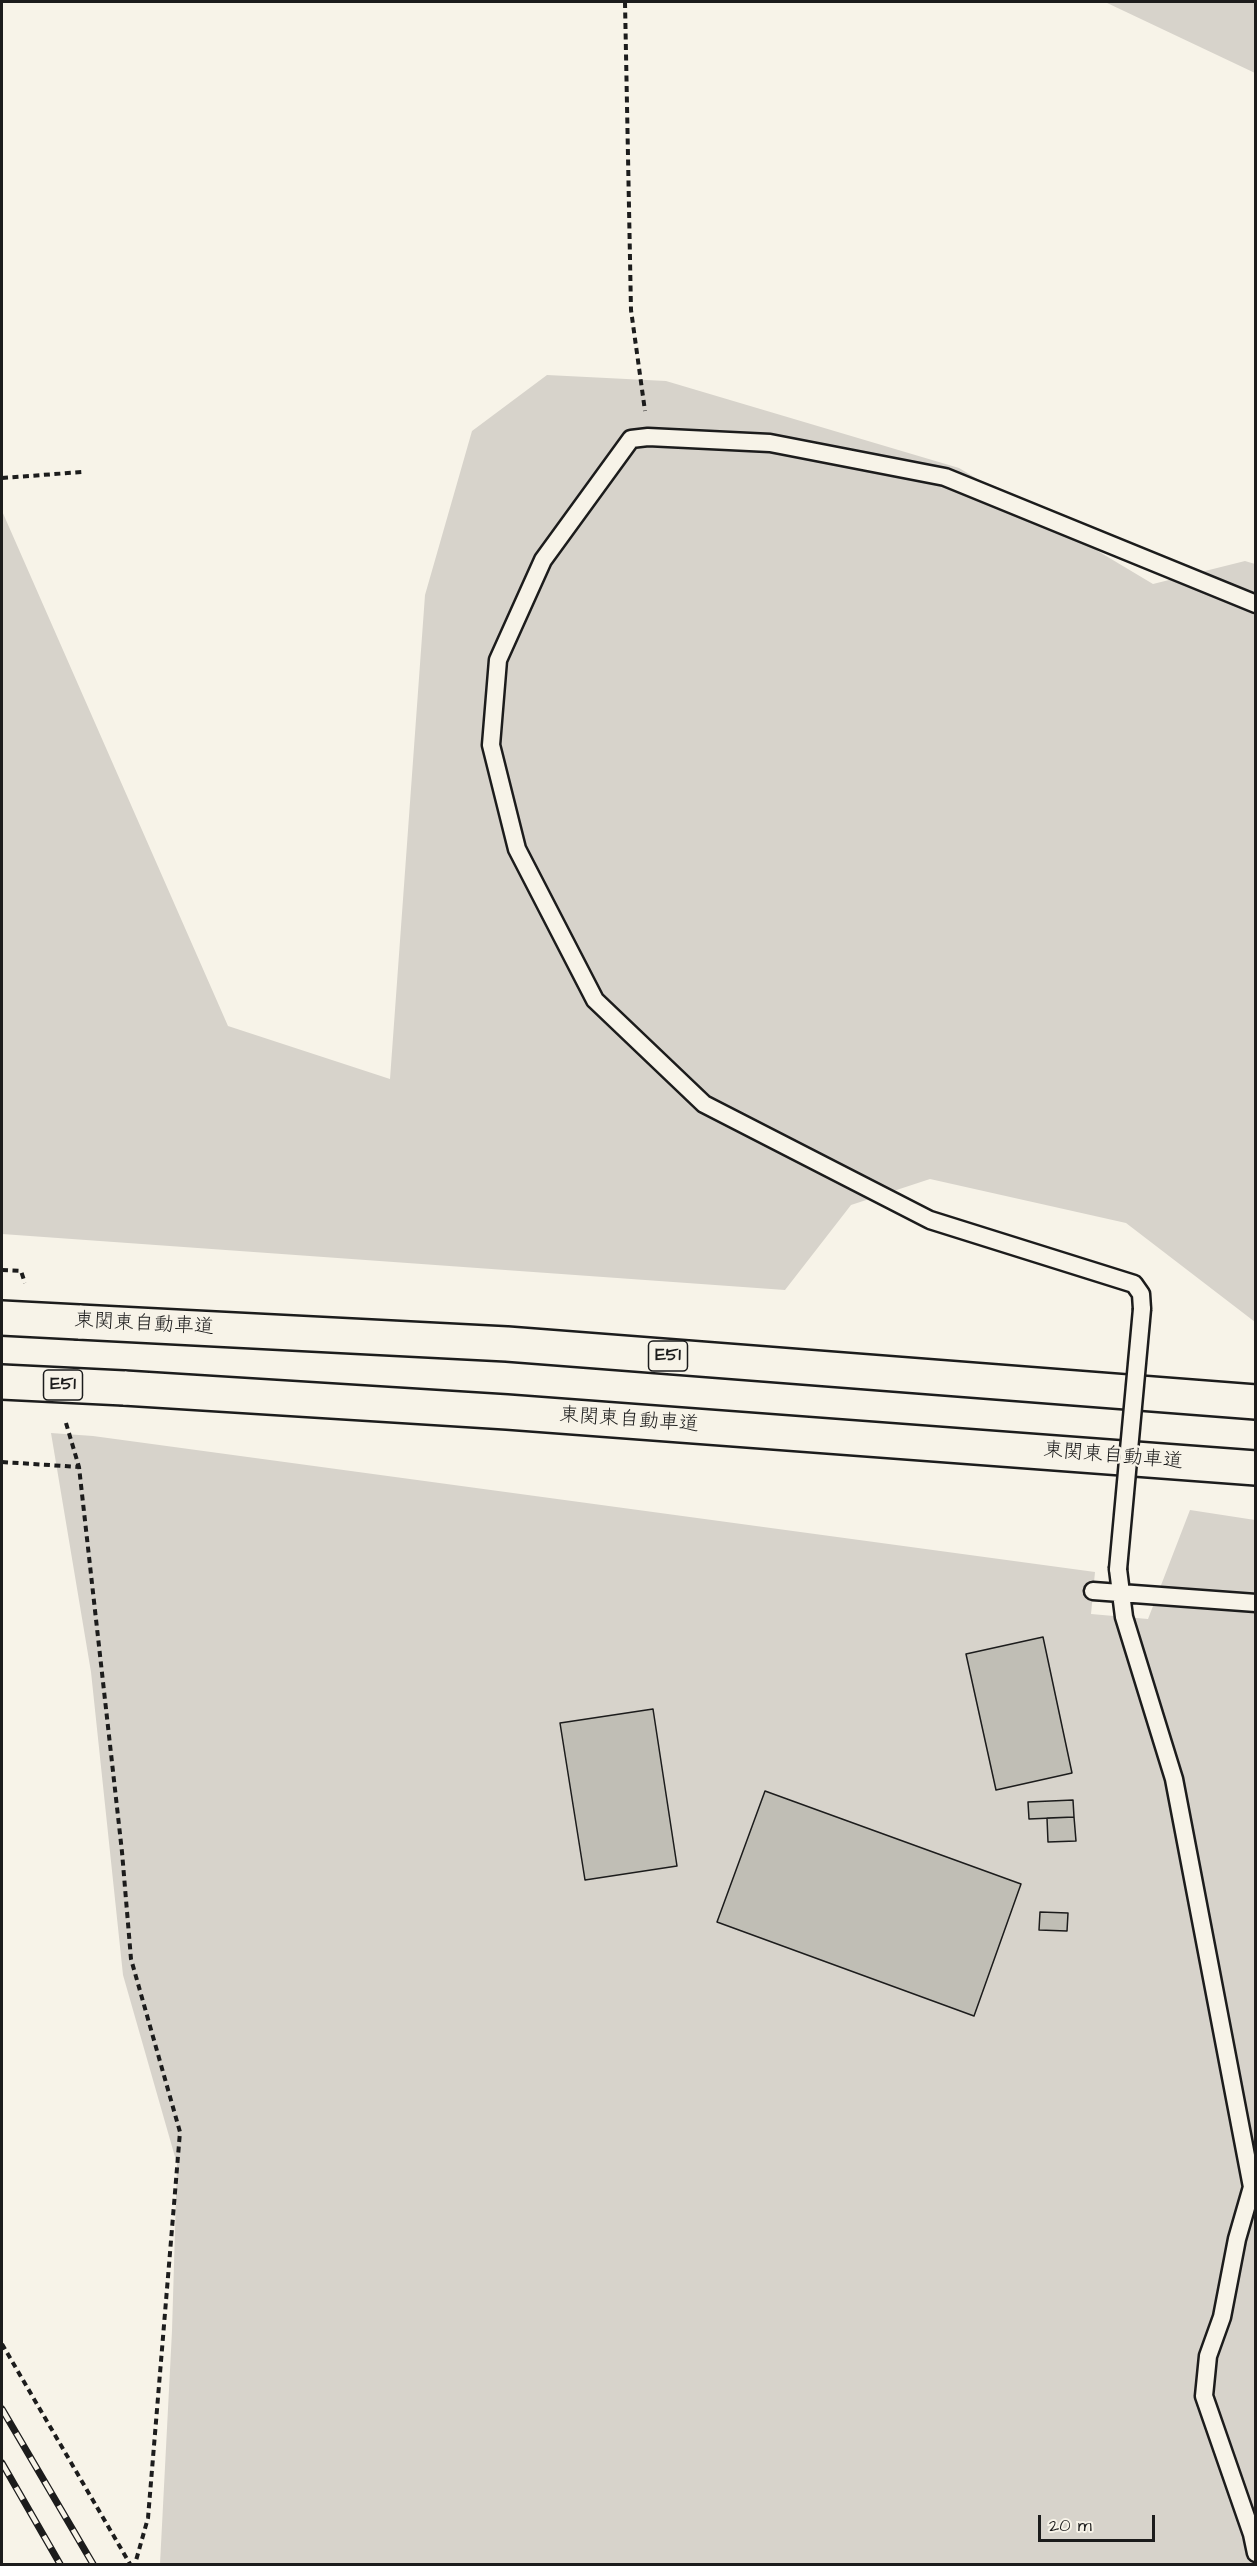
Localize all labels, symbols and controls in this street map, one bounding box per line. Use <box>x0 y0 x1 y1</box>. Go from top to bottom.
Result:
street label: 東関東自動車道 <box>73 1309 215 1341</box>
road number: E51 <box>648 1341 688 1371</box>
road number: E51 <box>44 1370 82 1400</box>
street label: 東関東自動車道 <box>558 1404 700 1438</box>
street label: 東関東自動車道 <box>1042 1439 1184 1475</box>
scale bar <box>1041 2503 1158 2541</box>
text: 20 m <box>1049 2513 1092 2538</box>

